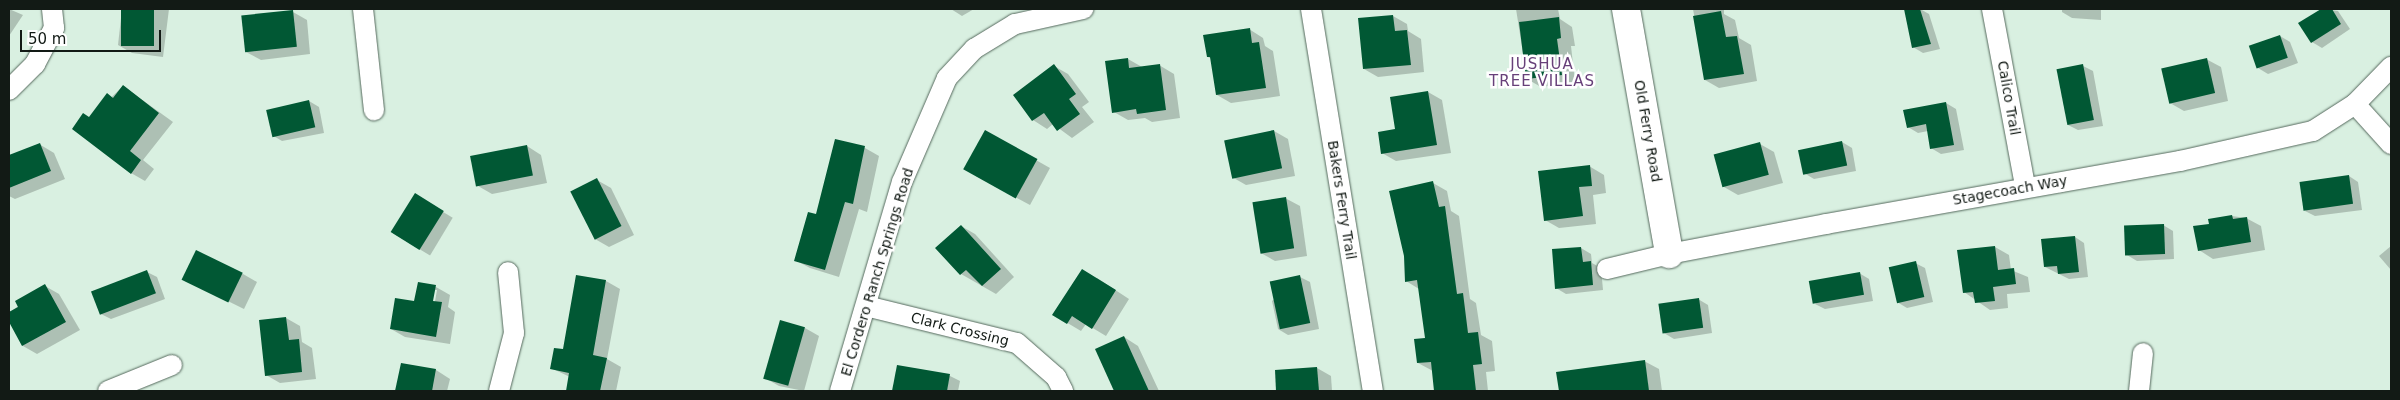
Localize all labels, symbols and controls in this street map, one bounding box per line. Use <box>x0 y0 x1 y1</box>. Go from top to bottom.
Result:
scale bar <box>22 20 164 52</box>
text: 50 m <box>28 30 66 48</box>
district label: JUSHUA TREE VILLAS <box>1488 55 1596 90</box>
street label: Calico Trail <box>1994 59 2024 137</box>
street label: Old Ferry Road <box>1631 79 1665 183</box>
street label: Bakers Ferry Trail <box>1324 139 1360 261</box>
street label: El Cordero Ranch Springs Road <box>837 166 917 378</box>
street label: Stagecoach Way <box>1951 172 2069 208</box>
street label: Clark Crossing <box>909 309 1011 349</box>

